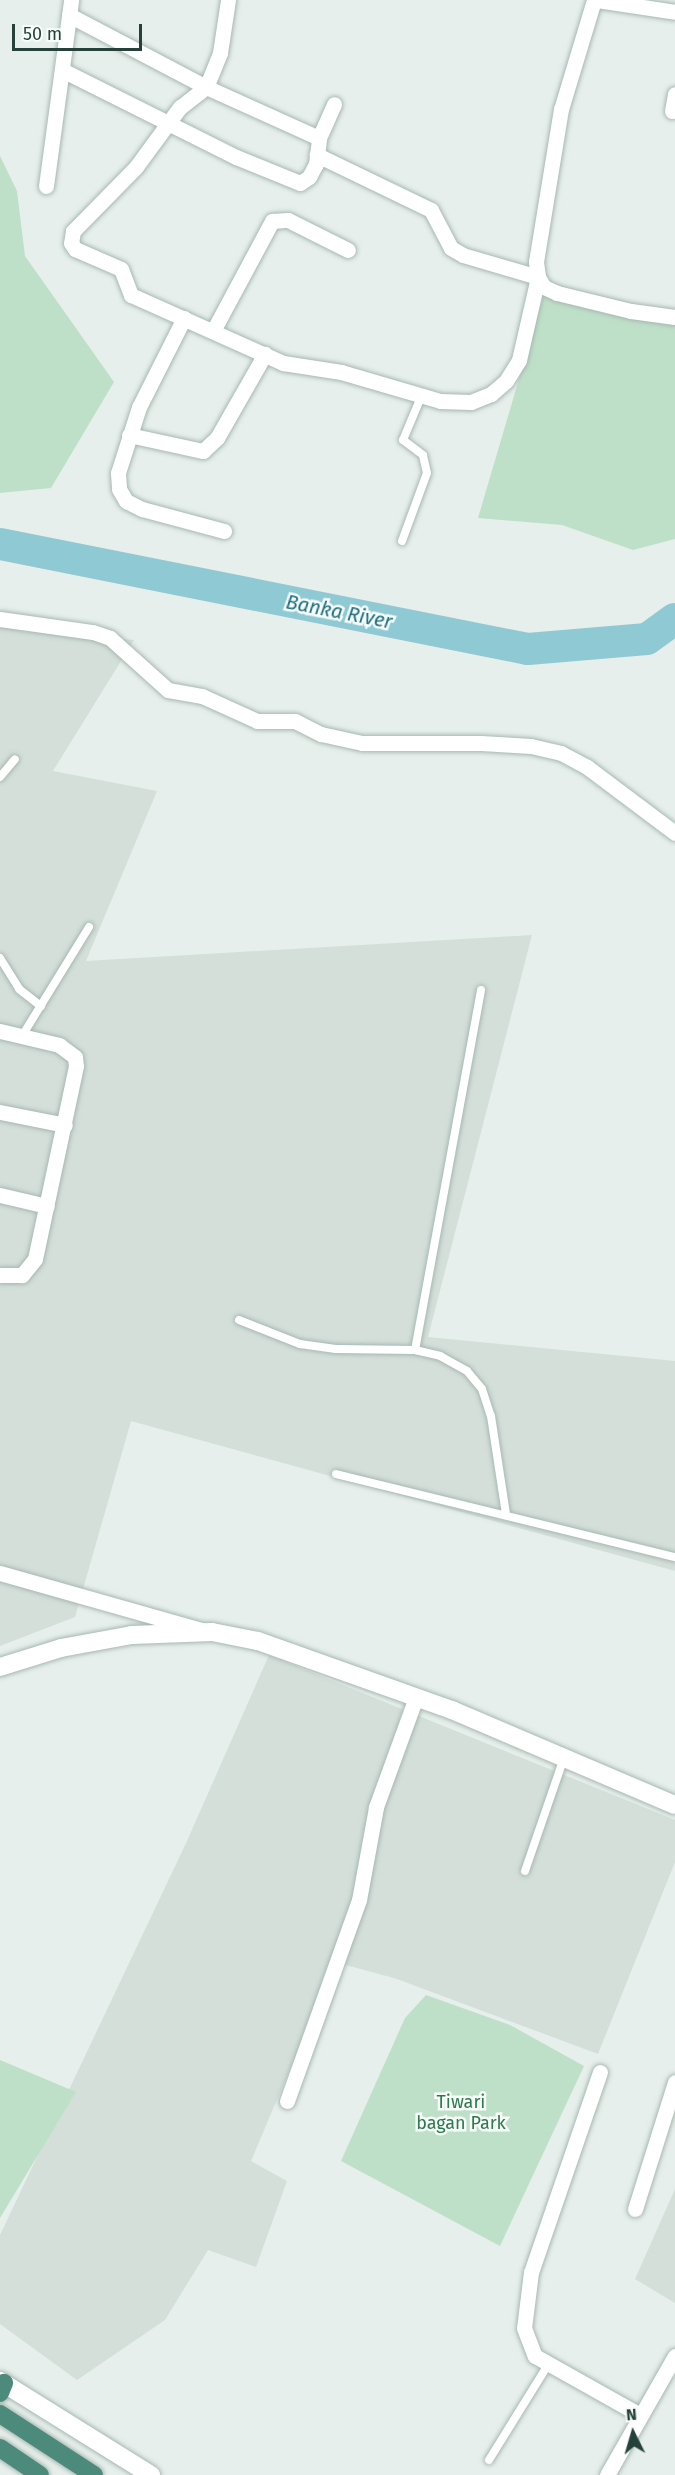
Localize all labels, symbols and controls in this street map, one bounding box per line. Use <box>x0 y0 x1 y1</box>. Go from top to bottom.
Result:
scale bar <box>15 12 146 50</box>
text: 50 m <box>23 23 62 45</box>
water label: Banka River <box>284 590 394 634</box>
park label: Tiwari bagan Park <box>416 2092 506 2134</box>
north arrow <box>603 2403 663 2463</box>
text: N <box>625 2405 637 2424</box>

